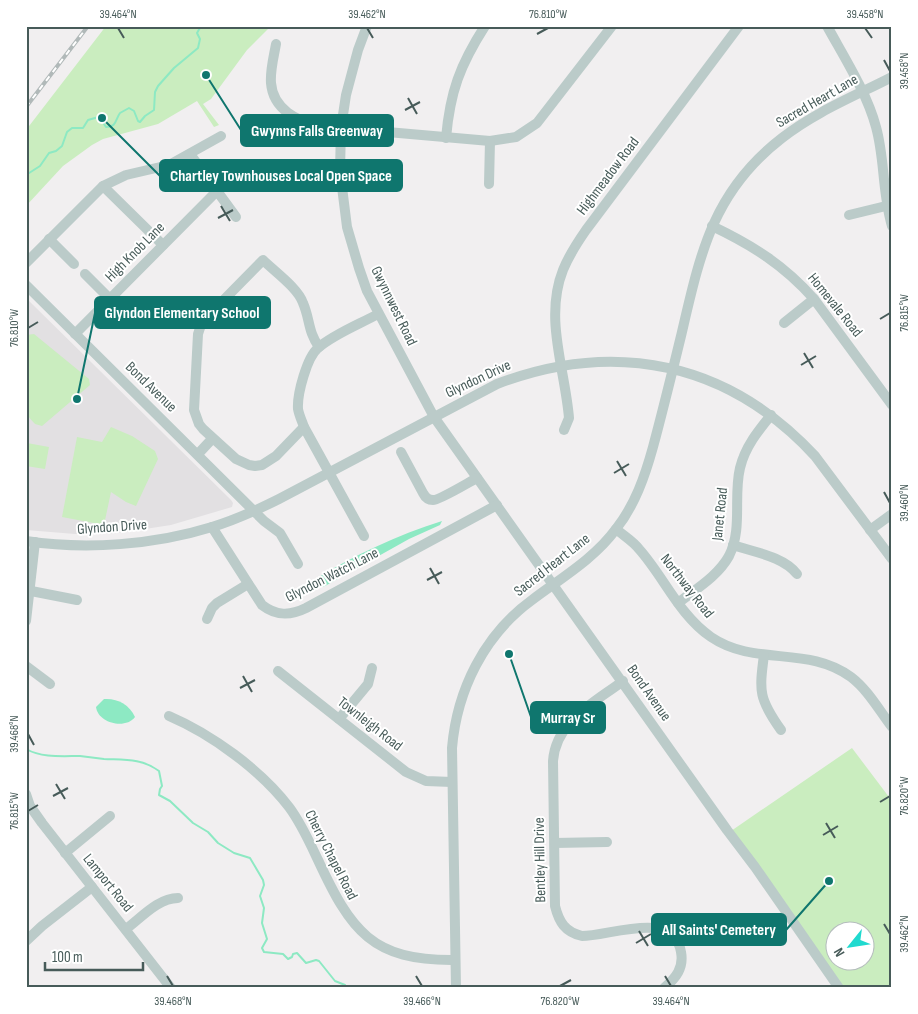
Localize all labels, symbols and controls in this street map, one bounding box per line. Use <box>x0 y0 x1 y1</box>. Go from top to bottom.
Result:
text: 39.464°N <box>99 7 137 22</box>
text: 39.462°N <box>348 7 386 22</box>
text: 76.810°W <box>529 7 567 22</box>
text: 39.458°N <box>847 7 883 22</box>
text: 39.458°N <box>897 53 912 89</box>
street label: Sacred Heart Lane <box>773 70 861 132</box>
callout: Gwynns Falls Greenway <box>241 115 393 146</box>
text: Gwynns Falls Greenway <box>251 122 383 141</box>
street label: Highmeadow Road <box>573 133 643 219</box>
callout: Chartley Townhouses Local Open Space <box>160 160 402 191</box>
text: Chartley Townhouses Local Open Space <box>170 167 392 186</box>
street label: High Knob Lane <box>101 218 169 286</box>
street label: Gwynnwest Road <box>367 263 421 349</box>
street label: Homevale Road <box>803 269 867 341</box>
text: 76.815°W <box>897 294 912 332</box>
callout: Glyndon Elementary School <box>95 297 270 328</box>
text: Glyndon Elementary School <box>104 304 260 323</box>
text: 76.810°W <box>7 309 22 347</box>
street label: Glyndon Drive <box>442 356 514 402</box>
street label: Bond Avenue <box>121 358 181 416</box>
text: 39.460°N <box>897 484 912 522</box>
street label: Janet Road <box>708 487 732 542</box>
street label: Glyndon Drive <box>76 515 148 539</box>
street label: Sacred Heart Lane <box>510 529 594 601</box>
street label: Glyndon Watch Lane <box>282 543 382 607</box>
street label: Northway Road <box>656 550 718 622</box>
street label: Bond Avenue <box>623 661 675 725</box>
street label: Townleigh Road <box>334 693 406 755</box>
callout: Murray Sr <box>531 702 605 733</box>
text: Murray Sr <box>541 709 595 728</box>
text: 39.468°N <box>7 715 22 753</box>
text: 76.820°W <box>897 776 912 816</box>
text: 76.815°W <box>7 792 22 830</box>
street label: Cherry Chapel Road <box>300 807 362 903</box>
street label: Bentley Hill Drive <box>530 817 550 903</box>
street label: Lamport Road <box>79 850 137 916</box>
callout: All Saints' Cemetery <box>652 914 786 945</box>
text: 39.462°N <box>897 915 912 953</box>
text: All Saints' Cemetery <box>661 921 776 940</box>
north arrow <box>826 922 876 972</box>
scale bar <box>45 939 142 971</box>
text: N <box>830 945 848 960</box>
text: 100 m <box>52 948 83 967</box>
text: 39.468°N <box>154 994 192 1009</box>
text: 39.466°N <box>403 994 441 1009</box>
text: 76.820°W <box>540 994 580 1009</box>
text: 39.464°N <box>652 994 690 1009</box>

